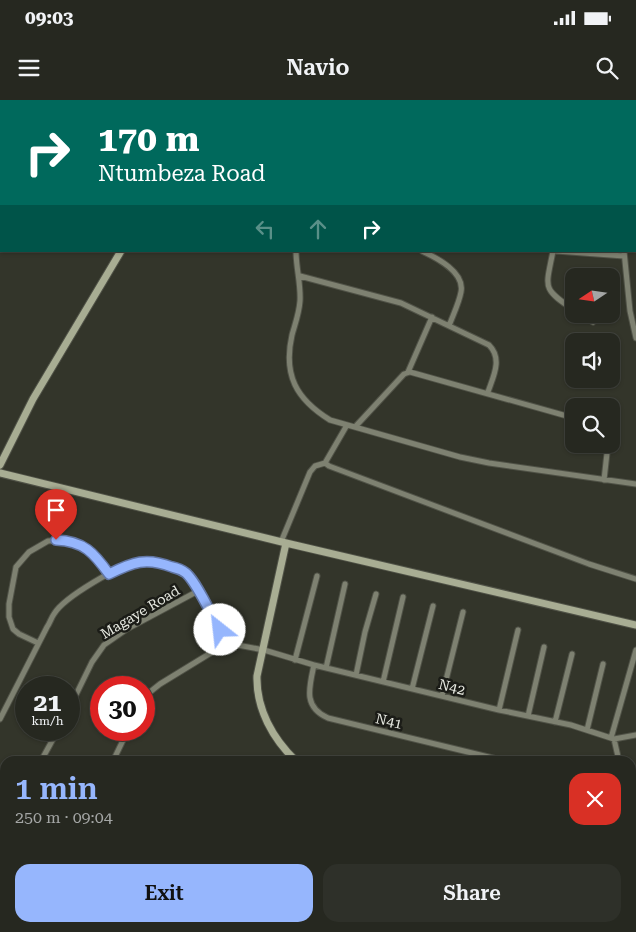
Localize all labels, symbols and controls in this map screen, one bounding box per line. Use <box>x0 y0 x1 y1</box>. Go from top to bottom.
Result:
text: 09:03 <box>25 6 74 29</box>
icon: menu <box>15 54 43 82</box>
icon: search <box>593 54 621 82</box>
text: Navio <box>286 55 350 80</box>
text: 170 m <box>98 119 199 160</box>
icon: right <box>15 120 80 185</box>
text: Ntumbeza Road <box>98 161 265 186</box>
icon: left <box>251 215 279 243</box>
icon: ahead <box>304 215 332 243</box>
icon: right <box>357 215 385 243</box>
north arrow <box>565 268 620 322</box>
map controls <box>565 268 620 453</box>
button: sound <box>565 333 620 388</box>
button: search <box>565 398 620 453</box>
pin <box>35 489 77 540</box>
icon: arrive <box>42 496 70 524</box>
street label: Magaye Road <box>98 582 182 642</box>
position arrow <box>193 603 245 655</box>
speed limit sign: 30 <box>90 676 155 741</box>
street label: N42 <box>437 676 467 698</box>
text: 21 <box>33 688 62 717</box>
street label: N41 <box>374 710 404 732</box>
text: km/h <box>31 714 64 728</box>
text: 1 min <box>15 771 98 806</box>
button: close <box>569 773 621 825</box>
text: 250 m · 09:04 <box>15 808 113 827</box>
button: Exit <box>15 864 313 922</box>
button: Share <box>323 864 621 922</box>

